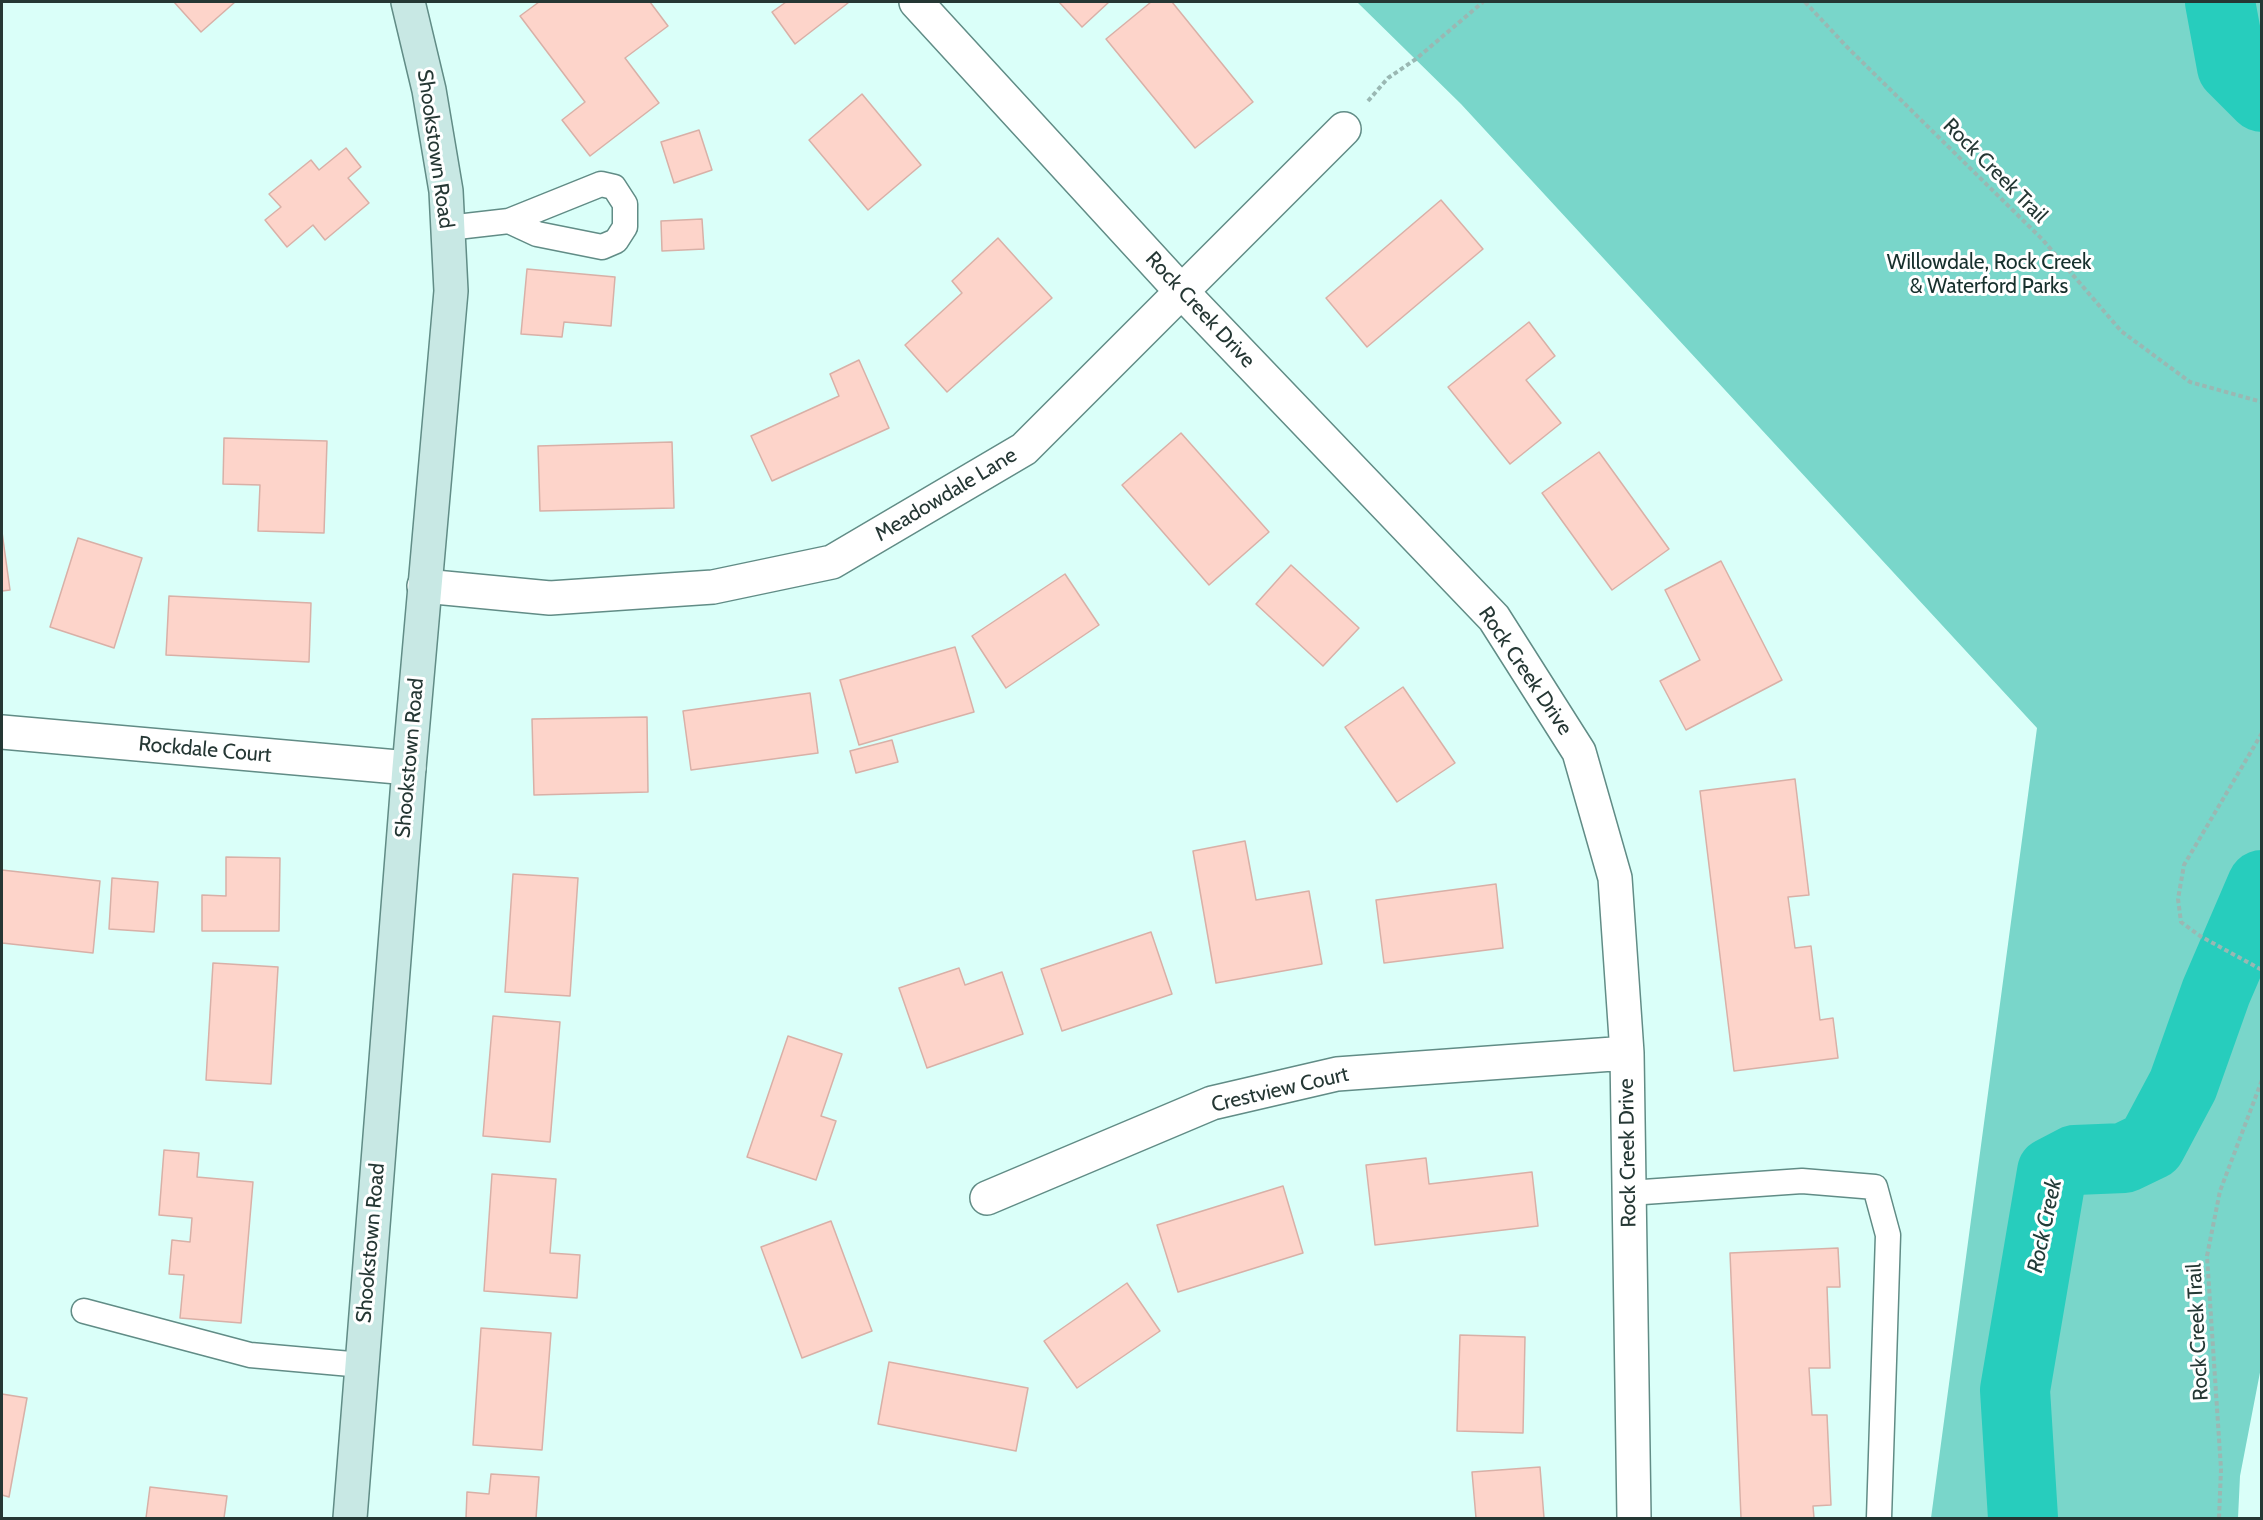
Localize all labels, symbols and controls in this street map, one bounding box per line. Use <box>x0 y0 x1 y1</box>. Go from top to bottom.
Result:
street label: Shookstown Road <box>411 68 459 230</box>
street label: Rock Creek Trail <box>1937 113 2053 229</box>
street label: Rock Creek Drive <box>1140 247 1260 373</box>
park label: Willowdale, Rock Creek & Waterford Parks <box>1887 250 2091 300</box>
street label: Meadowdale Lane <box>871 443 1021 547</box>
street label: Rock Creek Drive <box>1473 602 1577 740</box>
street label: Shookstown Road <box>390 677 430 839</box>
street label: Rockdale Court <box>138 732 272 768</box>
street label: Crestview Court <box>1209 1062 1351 1118</box>
street label: Rock Creek Drive <box>1614 1078 1642 1228</box>
street label: Shookstown Road <box>351 1162 391 1324</box>
water label: Rock Creek <box>2022 1177 2068 1275</box>
street label: Rock Creek Trail <box>2182 1263 2214 1401</box>

